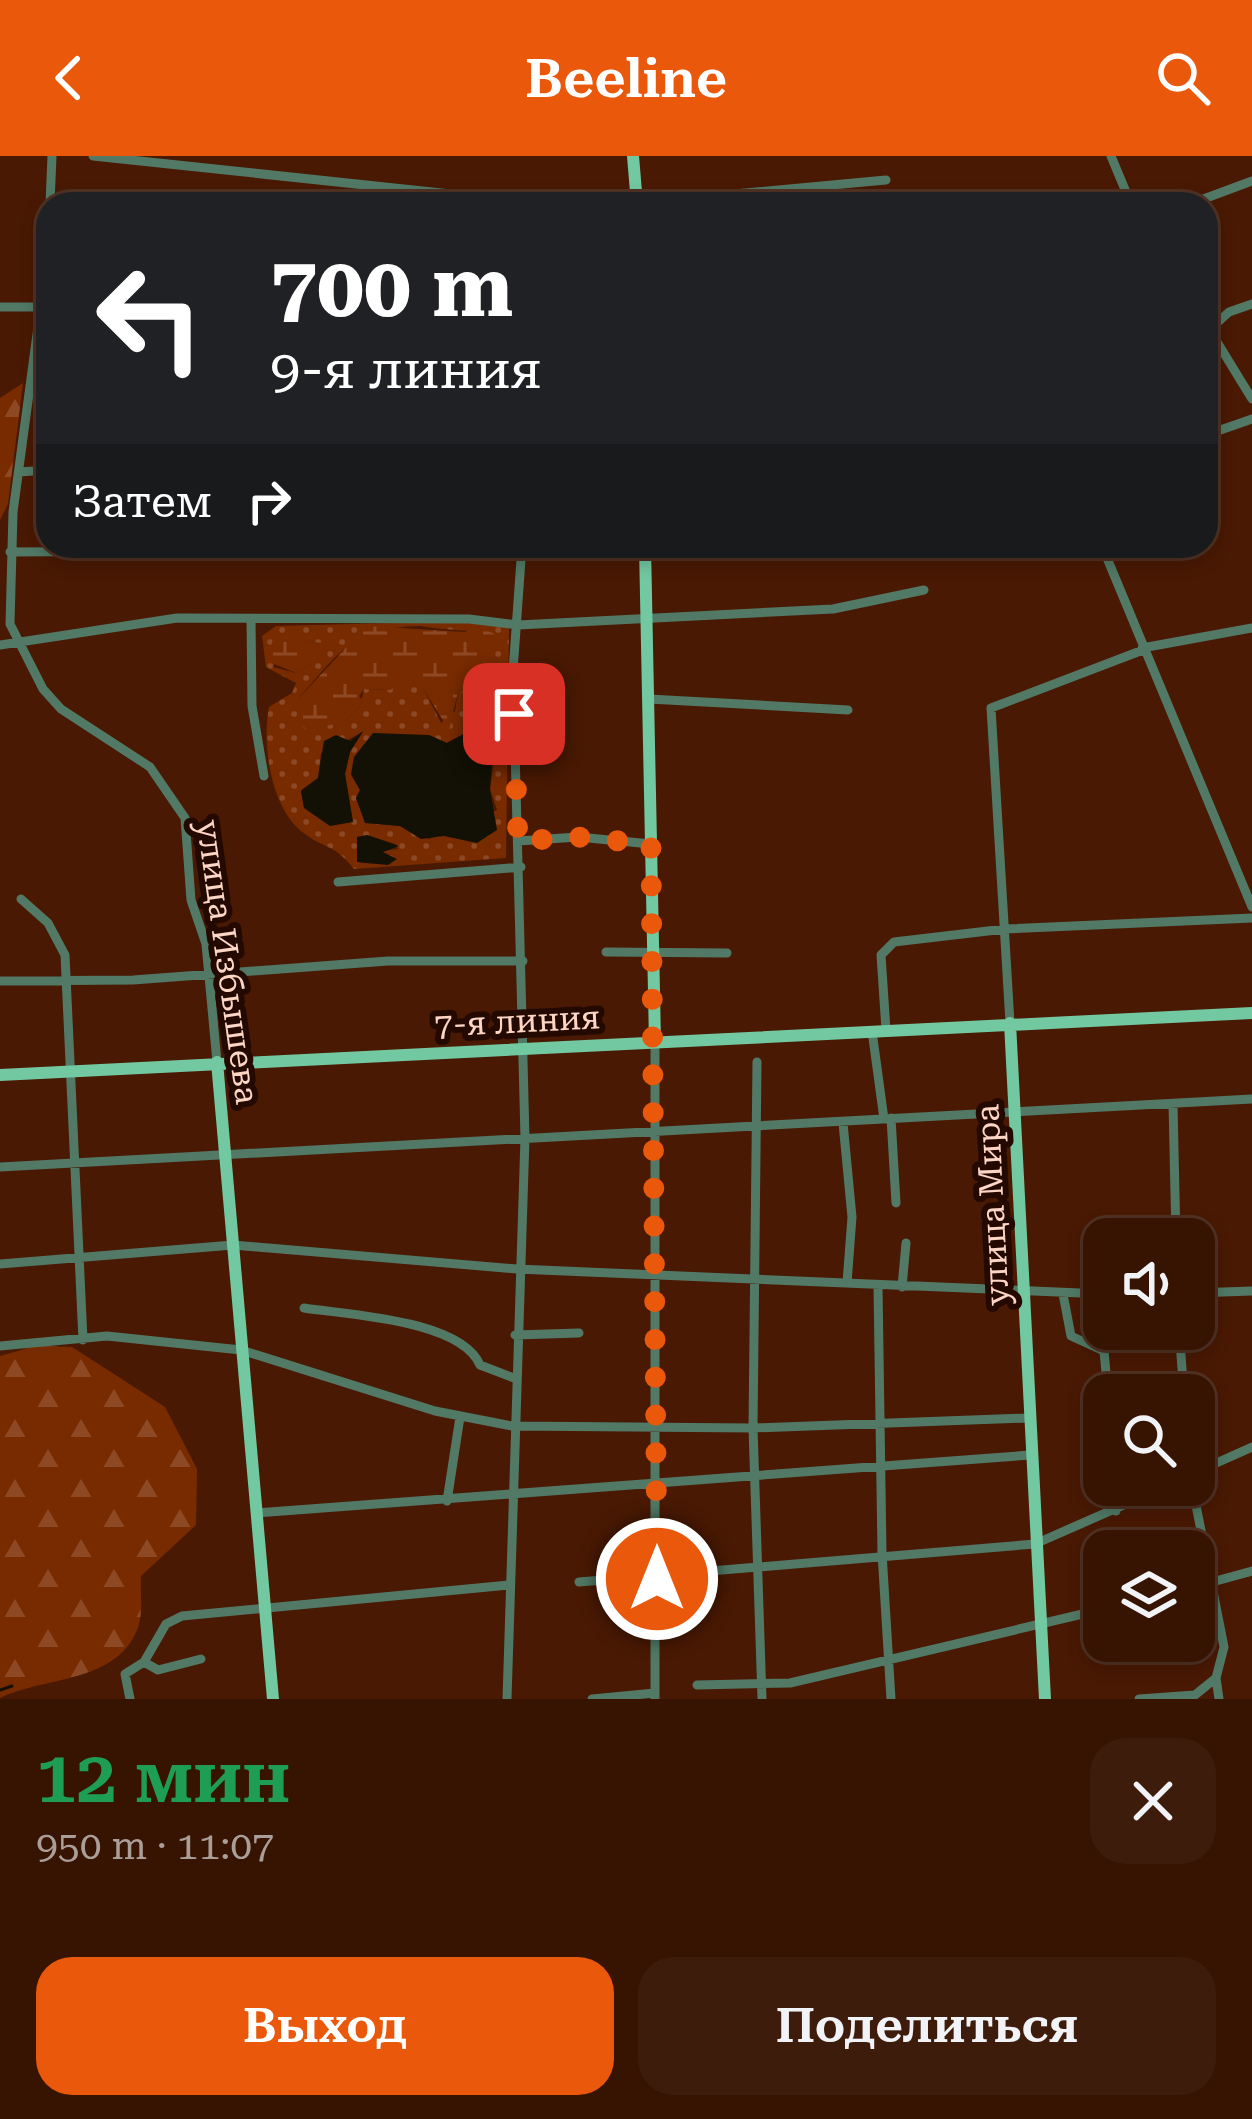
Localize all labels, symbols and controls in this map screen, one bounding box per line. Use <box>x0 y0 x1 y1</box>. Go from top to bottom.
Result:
icon: back <box>36 45 102 111</box>
icon: search <box>1150 45 1216 111</box>
text: Beeline <box>525 47 727 110</box>
text: 700 m <box>270 238 513 336</box>
icon: left <box>72 240 228 396</box>
text: 9-я линия <box>270 338 542 401</box>
icon: right <box>236 468 302 534</box>
text: Затем <box>72 475 212 528</box>
pin <box>463 663 565 765</box>
icon: arrive <box>481 681 547 747</box>
street label: улица Избышева <box>189 818 267 1107</box>
street label: 7-я линия <box>433 997 601 1045</box>
street label: улица Мира <box>967 1103 1017 1307</box>
map controls <box>1083 1218 1215 1662</box>
button: sound <box>1083 1218 1215 1350</box>
button: search <box>1083 1374 1215 1506</box>
position arrow <box>594 1516 720 1642</box>
button: layers <box>1083 1530 1215 1662</box>
text: 12 мин <box>36 1735 290 1820</box>
button: close <box>1090 1738 1216 1864</box>
text: 950 m · 11:07 <box>36 1823 274 1869</box>
button: Выход <box>36 1957 614 2095</box>
button: Поделиться <box>638 1957 1216 2095</box>

